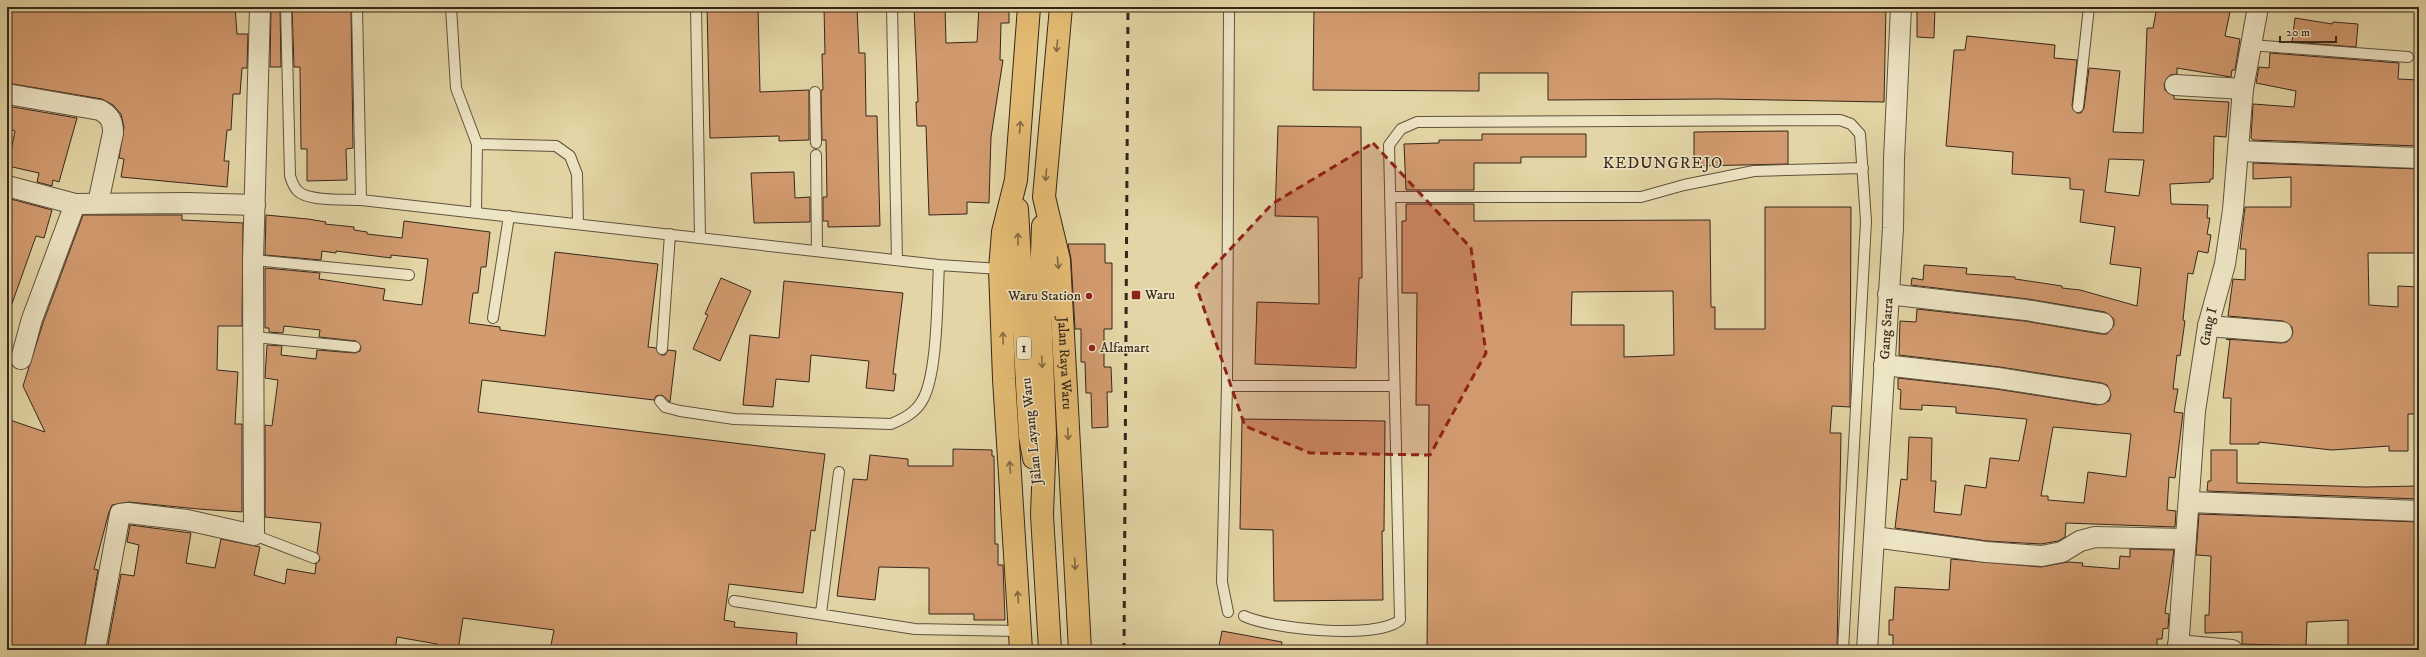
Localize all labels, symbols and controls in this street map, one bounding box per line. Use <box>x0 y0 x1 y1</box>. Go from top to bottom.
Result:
scale bar <box>2280 18 2336 44</box>
text: 20 m <box>2286 25 2310 40</box>
one-way arrow <box>1054 39 1061 52</box>
one-way arrow <box>1017 121 1024 134</box>
district label: KEDUNGREJO <box>1603 153 1723 173</box>
one-way arrow <box>1042 168 1050 181</box>
one-way arrow <box>1014 233 1022 246</box>
one-way arrow <box>1055 256 1062 269</box>
place label: Waru <box>1144 286 1175 304</box>
place label: Waru Station <box>1007 287 1082 305</box>
marker: Waru <box>1130 289 1142 301</box>
marker: Waru Station <box>1084 291 1094 301</box>
street label: Gang Satra <box>1876 297 1898 360</box>
street label: Gang I <box>2196 305 2222 347</box>
street label: Jalan Raya Waru <box>1053 315 1076 410</box>
one-way arrow <box>999 332 1006 345</box>
road number: 1 <box>1017 337 1031 359</box>
place label: Alfamart <box>1100 339 1150 357</box>
marker: Alfamart <box>1087 343 1097 353</box>
one-way arrow <box>1038 355 1046 368</box>
street label: Jalan Layang Waru <box>1017 376 1047 487</box>
one-way arrow <box>1065 427 1072 440</box>
one-way arrow <box>1006 461 1013 474</box>
one-way arrow <box>1072 557 1079 570</box>
one-way arrow <box>1015 591 1022 604</box>

